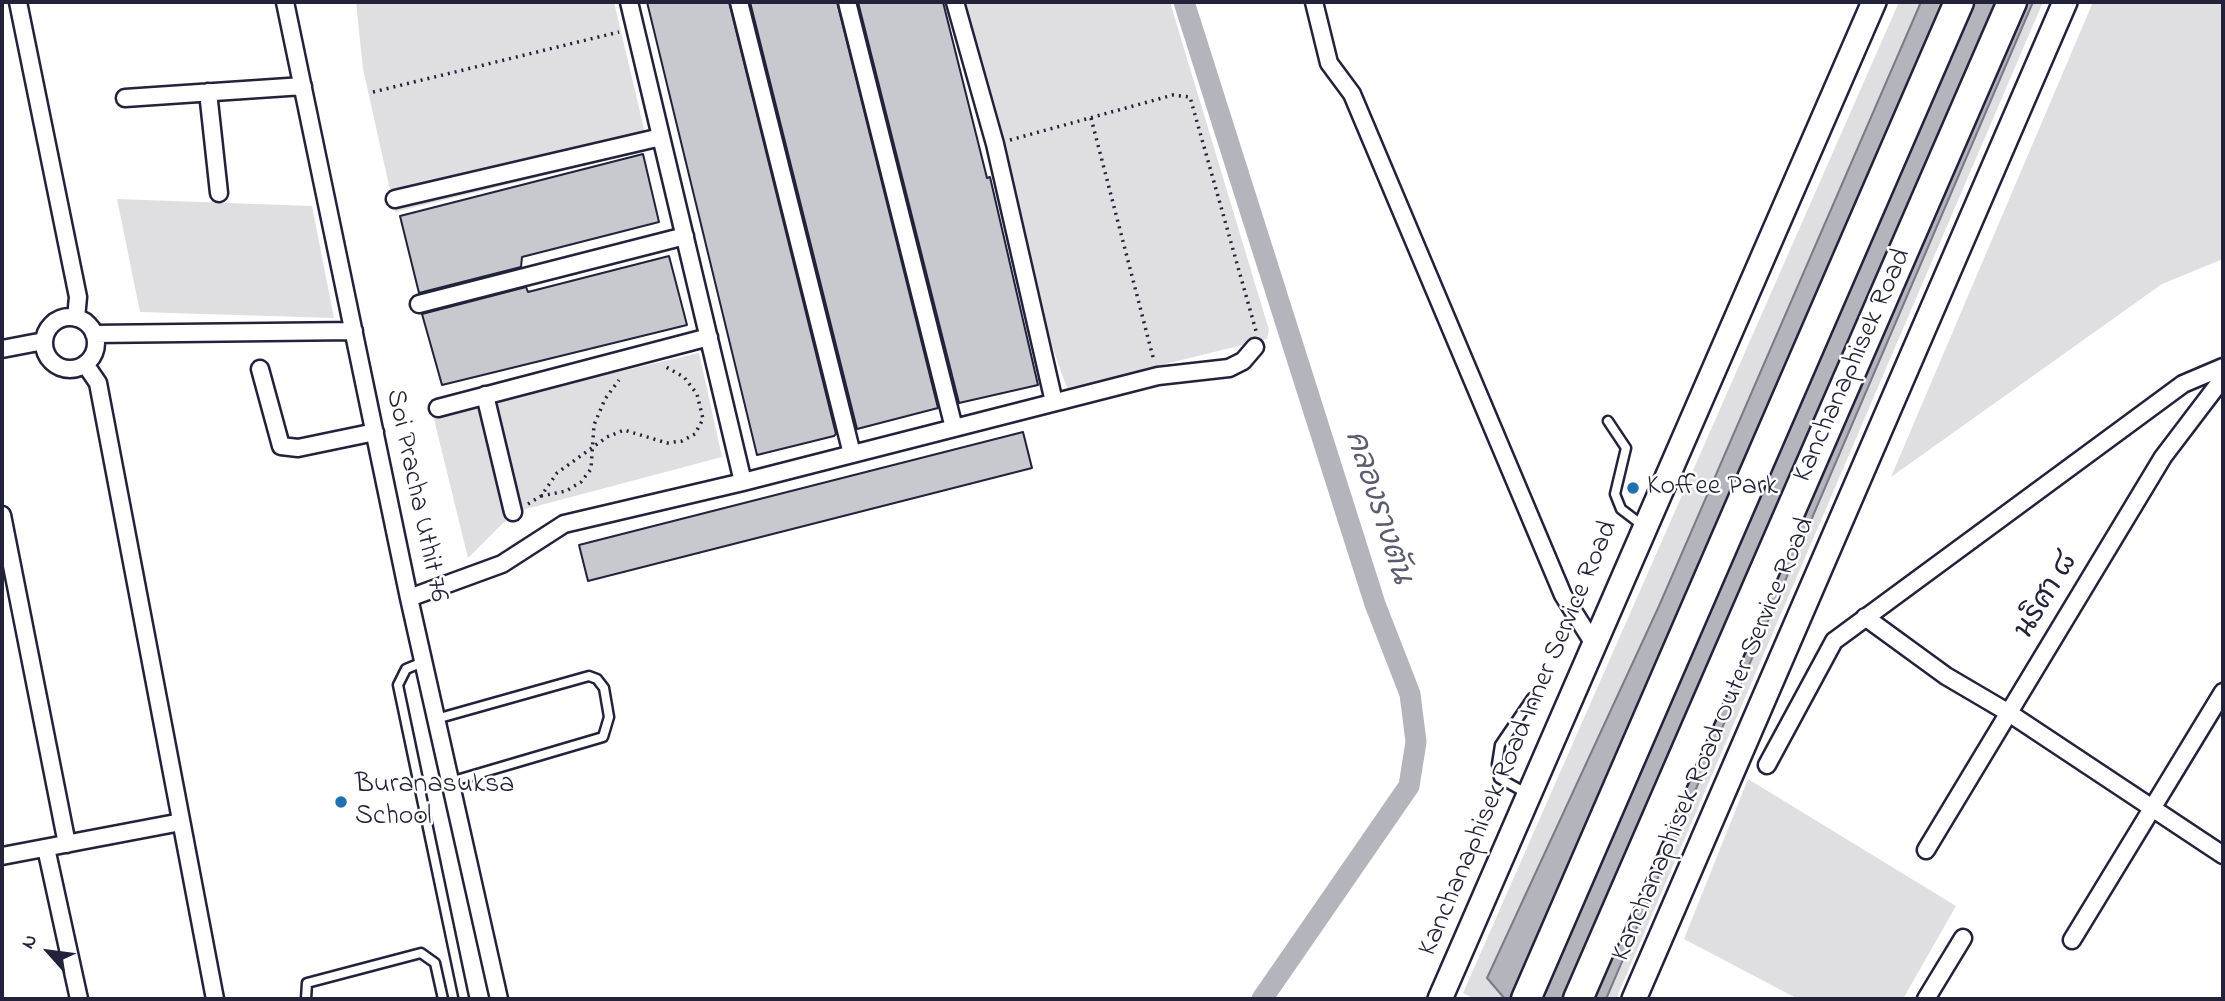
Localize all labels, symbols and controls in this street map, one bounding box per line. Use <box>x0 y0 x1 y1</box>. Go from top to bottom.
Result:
street label: Kanchanaphisek Road <box>1787 244 1921 488</box>
street label: Soi Pracha Uthit 76 <box>376 387 454 605</box>
water label: คลองรางตัน <box>1334 427 1418 589</box>
place label: Koffee Park <box>1647 471 1778 505</box>
marker: Koffee Park <box>1625 480 1641 496</box>
street label: Kanchanaphisek Road Outer Service Road <box>1606 513 1824 967</box>
street label: Kanchanaphisek Road Inner Service Road <box>1413 516 1627 962</box>
street label: นริศา ๘ <box>2010 549 2086 645</box>
place label: Buranasuksa School <box>355 769 514 835</box>
marker: Buranasuksa School <box>333 794 349 810</box>
north arrow <box>14 917 84 987</box>
text: N <box>15 930 45 954</box>

